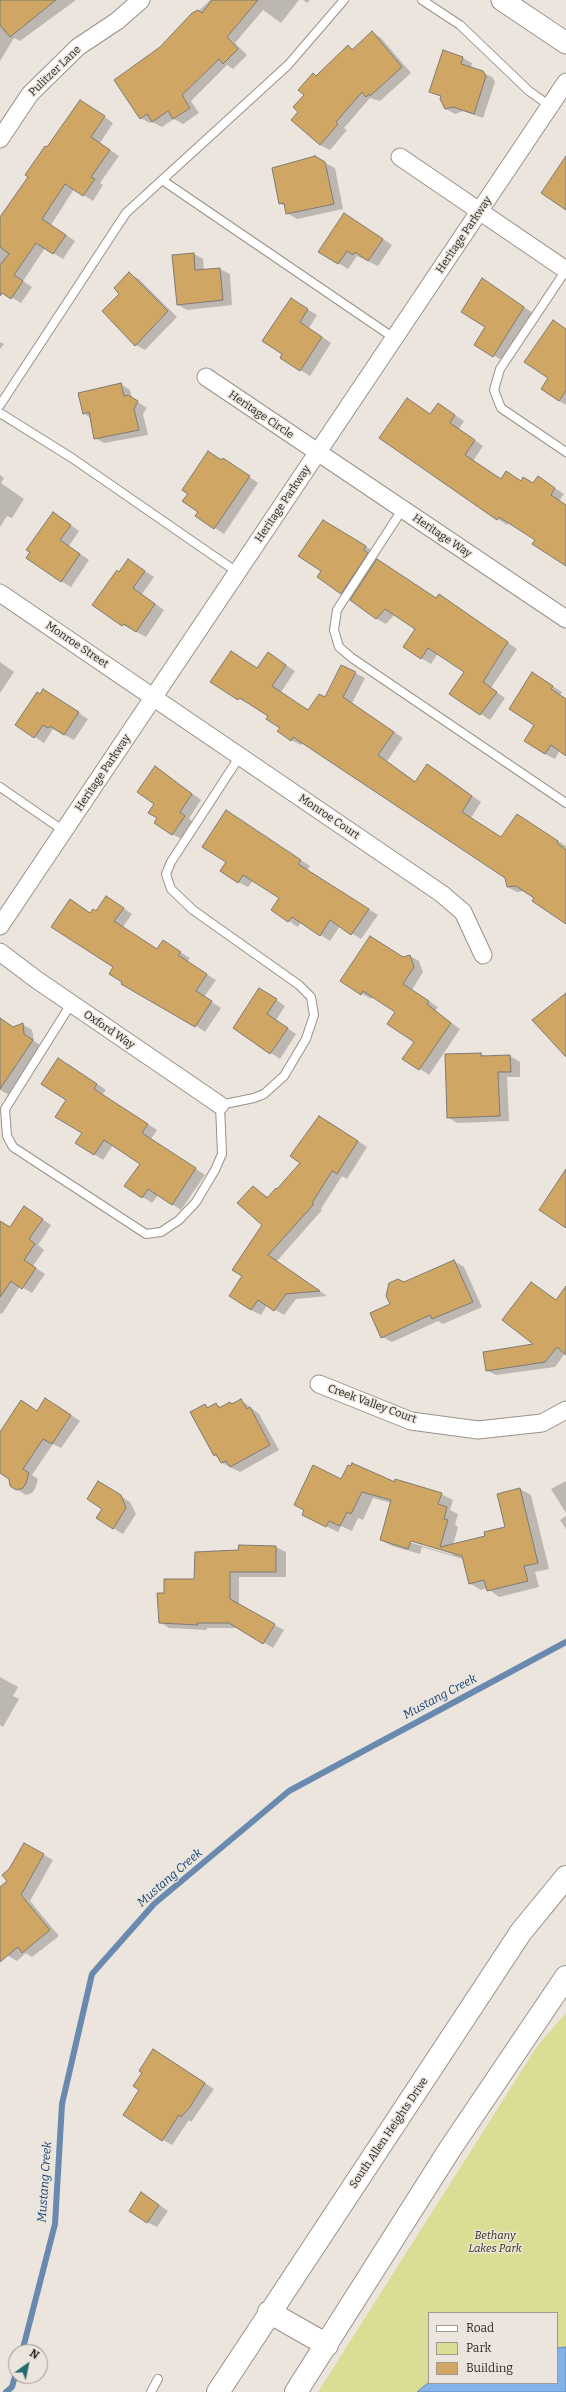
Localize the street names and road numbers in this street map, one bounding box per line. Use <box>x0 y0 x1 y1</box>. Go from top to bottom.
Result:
street label: Pulitzer Lane <box>26 43 84 99</box>
street label: Heritage Parkway <box>433 194 495 276</box>
street label: Heritage Circle <box>226 388 296 442</box>
street label: Heritage Parkway <box>252 463 314 545</box>
street label: Heritage Way <box>410 511 474 561</box>
street label: Monroe Street <box>43 619 111 671</box>
street label: Heritage Parkway <box>72 732 134 814</box>
street label: Monroe Court <box>296 792 362 842</box>
street label: Oxford Way <box>81 1008 137 1052</box>
street label: Creek Valley Court <box>326 1382 418 1426</box>
street label: South Allen Heights Drive <box>347 2075 431 2191</box>

